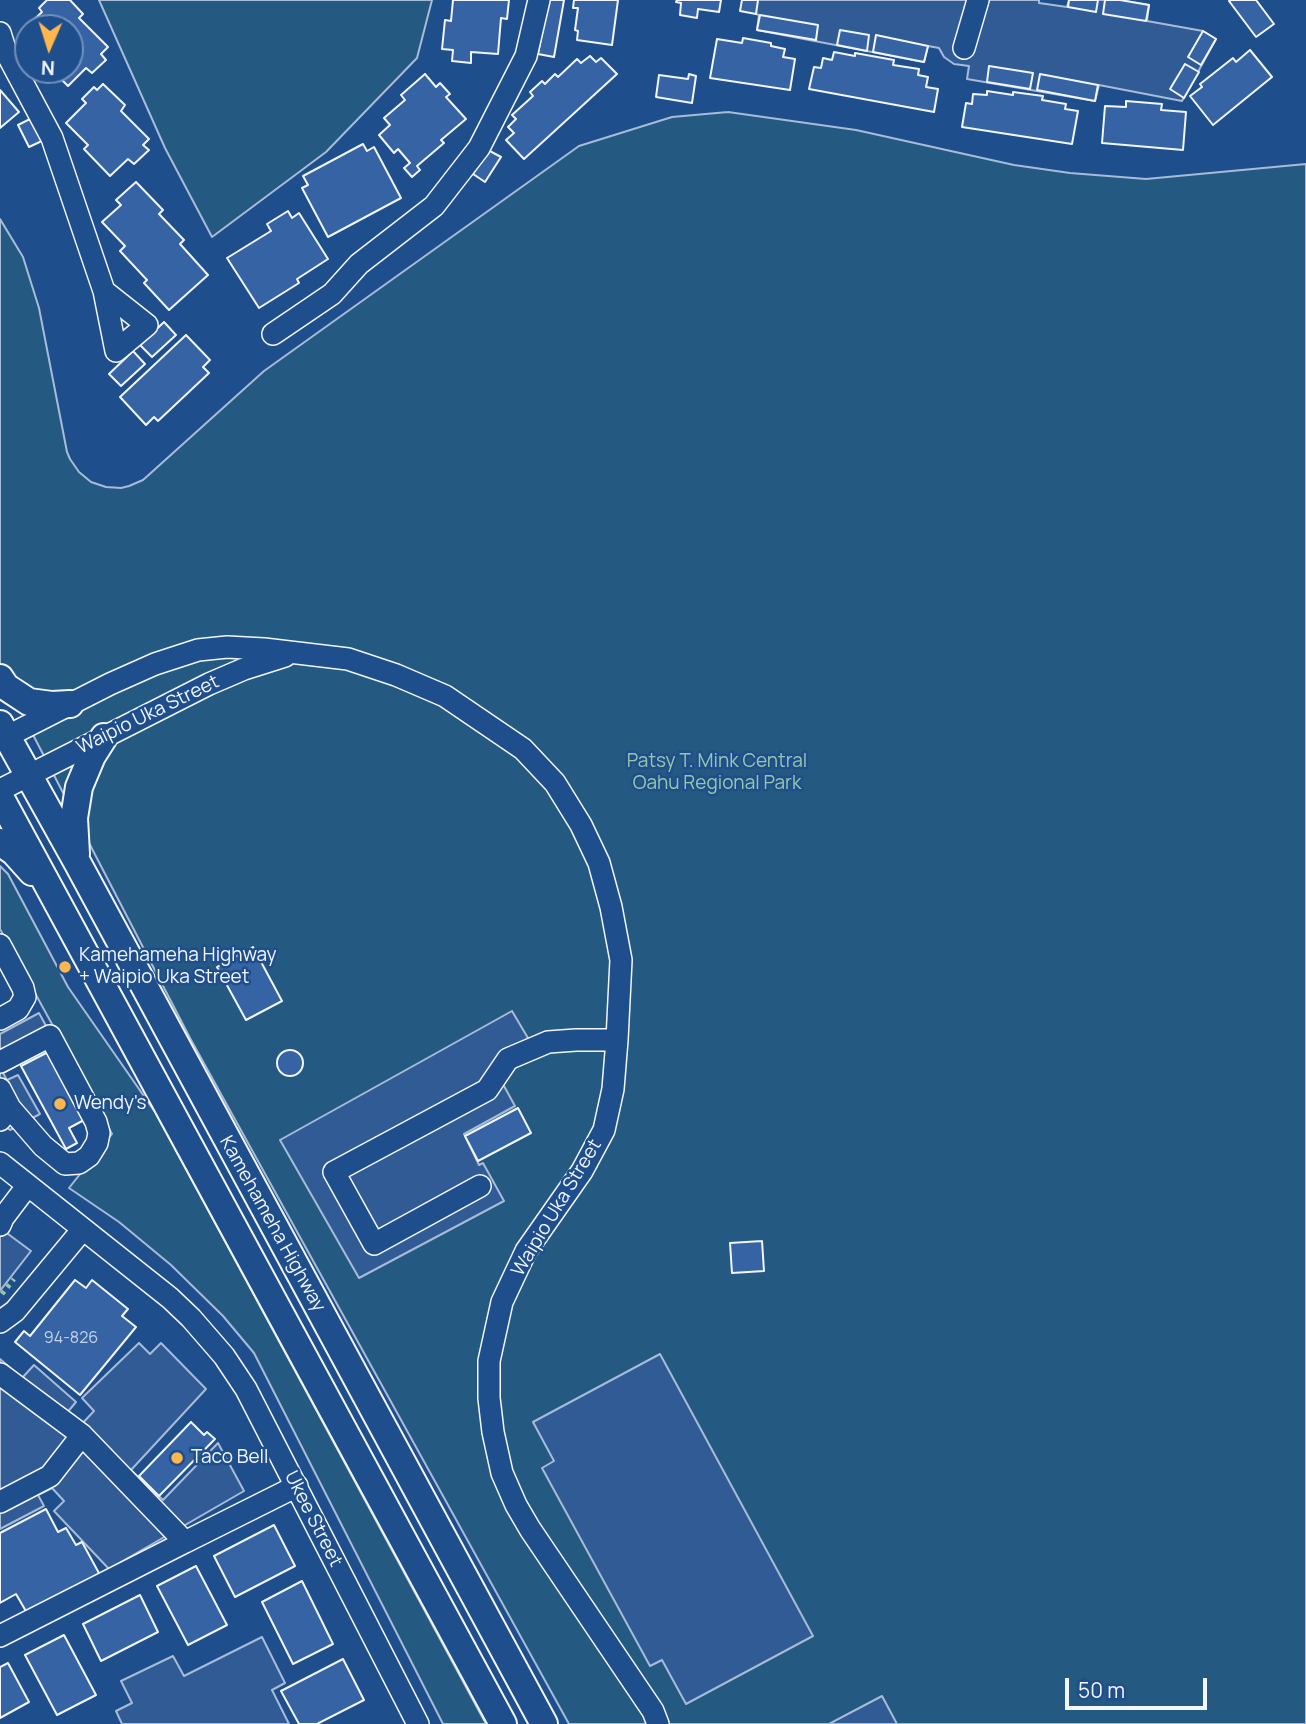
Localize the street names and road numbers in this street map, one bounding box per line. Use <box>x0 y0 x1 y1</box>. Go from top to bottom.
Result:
street label: Waipio Uka Street <box>73 671 223 759</box>
street label: Kamehameha Highway <box>214 1132 330 1316</box>
street label: Waipio Uka Street <box>507 1135 607 1281</box>
street label: Ukee Street <box>279 1467 347 1571</box>

